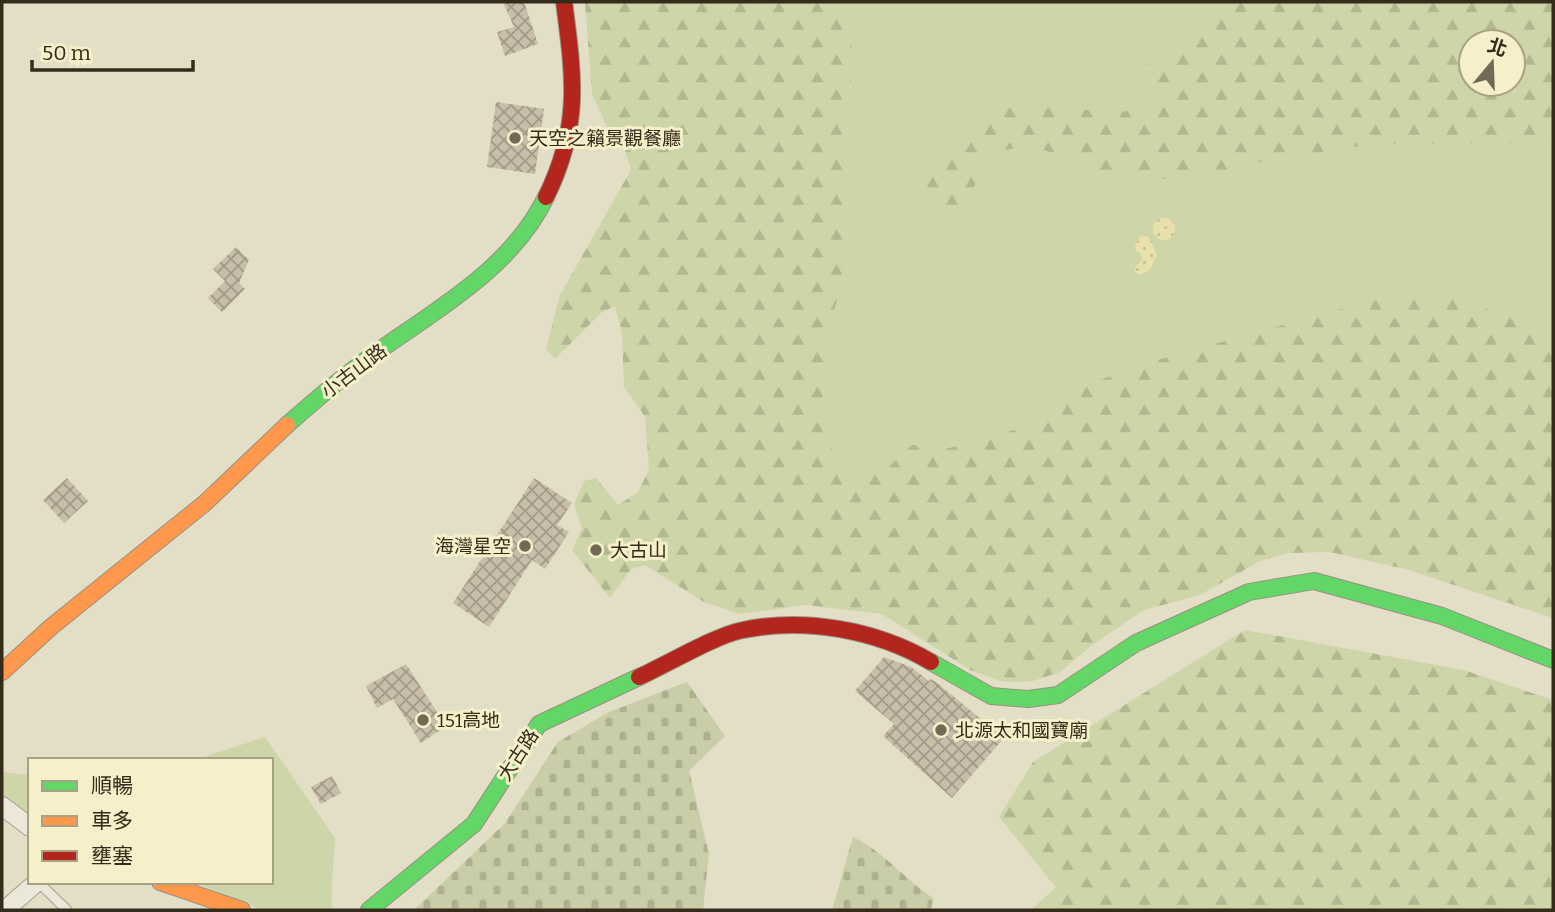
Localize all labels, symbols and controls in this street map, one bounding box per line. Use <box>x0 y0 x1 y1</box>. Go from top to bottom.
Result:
scale bar <box>32 28 192 72</box>
north arrow <box>1457 28 1527 98</box>
text: 北 <box>1485 33 1510 61</box>
text: 50 m <box>42 40 91 66</box>
place label: 天空之籟景觀餐廳 <box>529 127 681 150</box>
marker: 天空之籟景觀餐廳 <box>507 130 523 146</box>
street label: 小古山路 <box>317 339 391 403</box>
place label: 海灣星空 <box>435 535 511 558</box>
marker: 海灣星空 <box>517 538 533 554</box>
place label: 大古山 <box>610 539 667 562</box>
marker: 大古山 <box>588 542 604 558</box>
place label: 151高地 <box>437 709 500 732</box>
marker: 151高地 <box>415 712 431 728</box>
place label: 北源太和國寶廟 <box>955 719 1088 742</box>
marker: 北源太和國寶廟 <box>933 722 949 738</box>
street label: 大古路 <box>493 725 543 785</box>
legend <box>28 758 273 884</box>
text: 順暢 <box>91 773 133 799</box>
text: 車多 <box>91 808 133 834</box>
text: 壅塞 <box>91 843 133 869</box>

